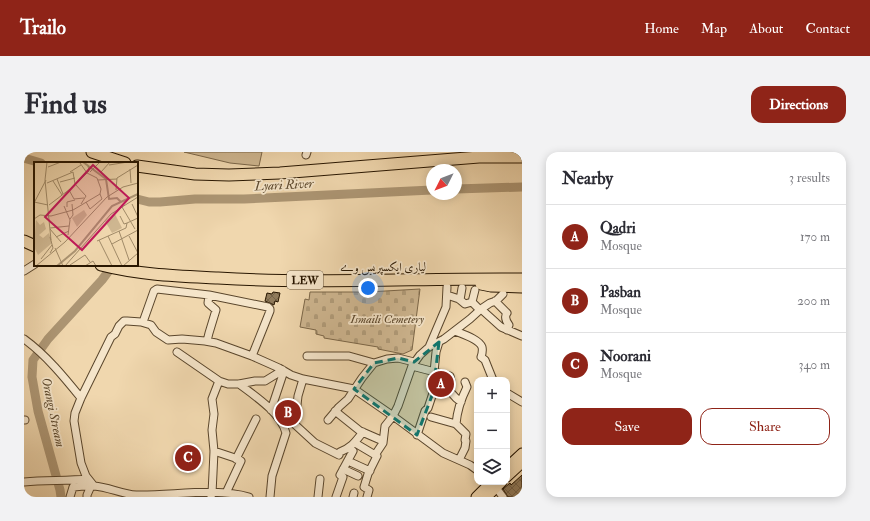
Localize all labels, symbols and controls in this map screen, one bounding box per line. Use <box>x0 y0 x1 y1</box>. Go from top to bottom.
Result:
text: Trailo <box>20 16 66 40</box>
text: Home <box>644 20 679 37</box>
text: Map <box>701 20 727 37</box>
text: About <box>749 20 783 37</box>
text: Contact <box>805 20 850 37</box>
button: Directions <box>751 86 846 123</box>
text: Find us <box>24 87 107 122</box>
inset map <box>34 162 138 266</box>
north arrow <box>426 164 462 200</box>
text: Nearby <box>562 168 613 189</box>
text: 3 results <box>789 170 830 186</box>
water label: Lyari River <box>253 175 315 195</box>
text: Qadri <box>600 219 636 238</box>
text: A <box>571 229 579 245</box>
text: 170 m <box>800 229 830 245</box>
text: Mosque <box>600 238 642 254</box>
street label: لیاری ایکسپریس وے <box>340 260 426 276</box>
road number: LEW <box>287 271 323 289</box>
your location <box>358 278 378 298</box>
text: Pasban <box>600 283 641 302</box>
text: B <box>571 293 579 309</box>
text: 200 m <box>797 293 830 309</box>
text: Mosque <box>600 302 642 318</box>
park label: Ismaili Cemetery <box>349 312 425 327</box>
text: Noorani <box>600 347 651 366</box>
text: C <box>570 357 580 373</box>
text: 340 m <box>799 357 830 373</box>
text: Mosque <box>600 366 642 382</box>
pin: A <box>428 369 454 399</box>
water label: Orangi Stream <box>38 376 68 449</box>
map controls <box>474 377 510 485</box>
button: + <box>474 377 510 413</box>
pin: B <box>275 398 301 428</box>
button: Save <box>562 408 692 445</box>
button: Share <box>700 408 830 445</box>
button: − <box>474 413 510 449</box>
pin: C <box>175 443 201 473</box>
button: layers <box>474 449 510 485</box>

